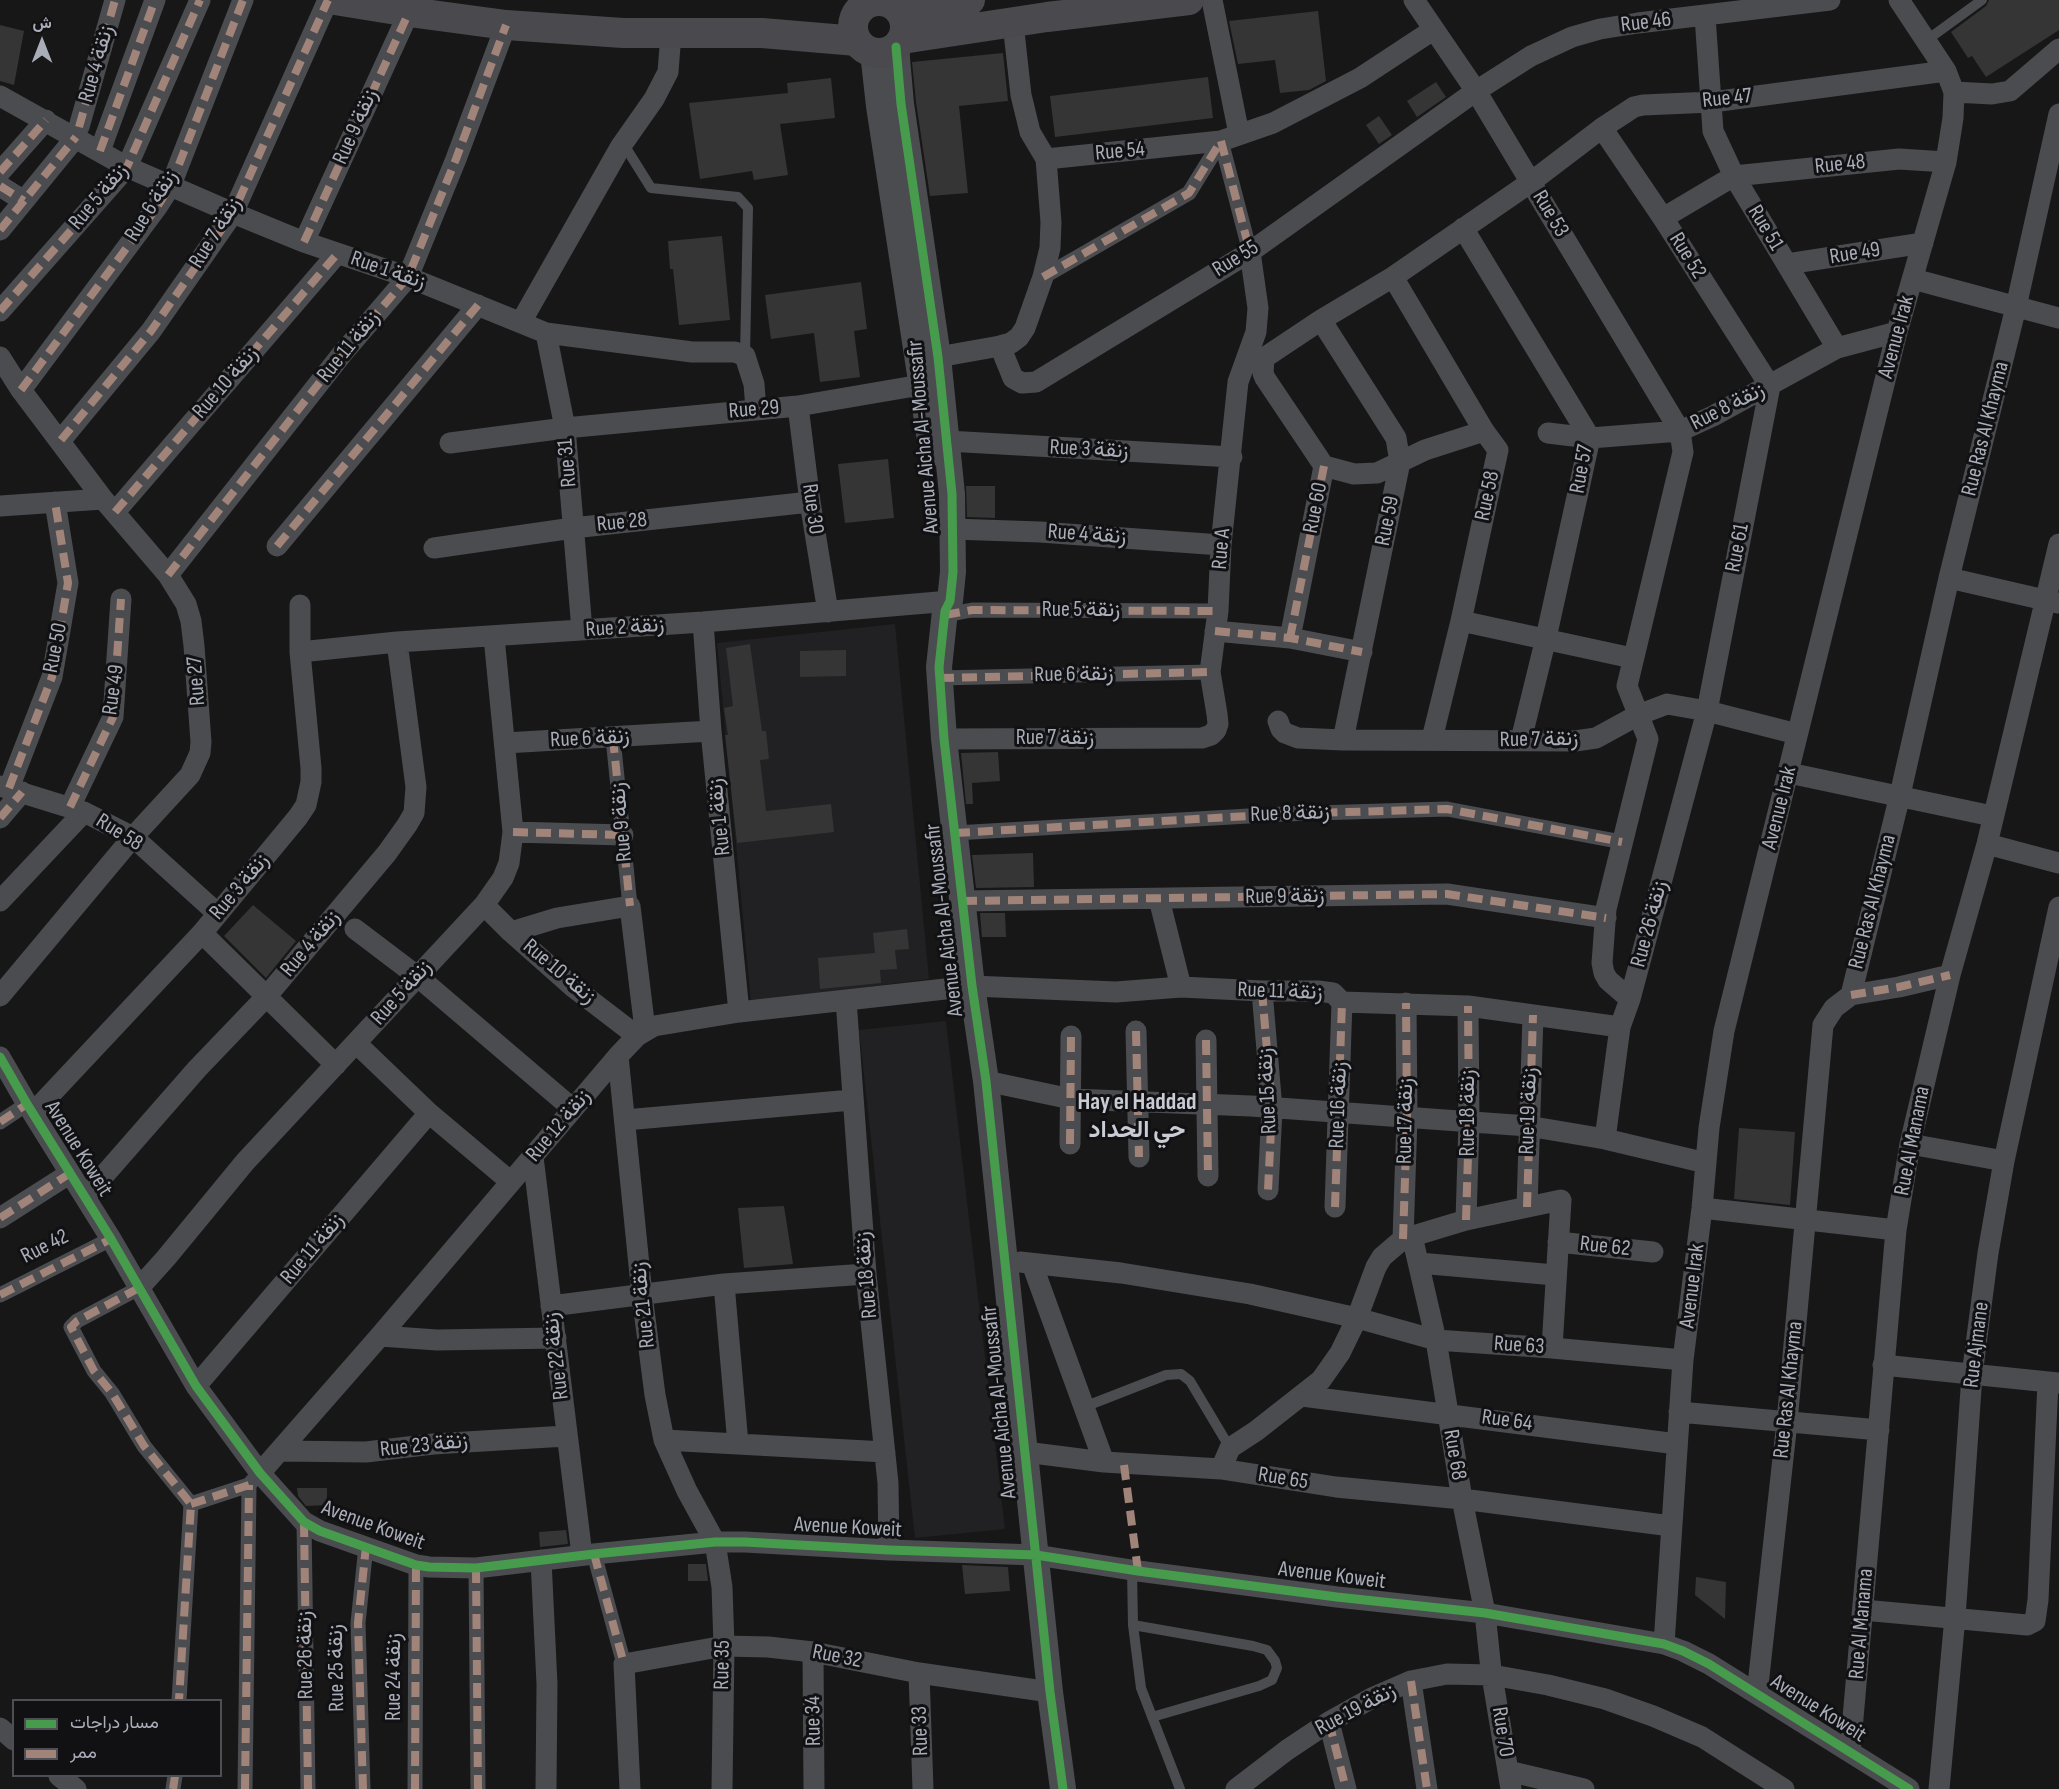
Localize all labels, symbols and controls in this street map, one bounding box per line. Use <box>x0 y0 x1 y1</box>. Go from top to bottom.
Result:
street label: Rue 46 <box>1619 7 1673 39</box>
north arrow <box>12 12 72 72</box>
text: ش <box>32 14 52 33</box>
street label: Rue 4 زنقة <box>73 22 121 106</box>
street label: Rue 47 <box>1701 83 1753 115</box>
street label: Rue 9 زنقة <box>328 85 384 169</box>
street label: Rue 54 <box>1094 137 1146 167</box>
street label: Rue 48 <box>1813 149 1867 181</box>
street label: Rue 5 زنقة <box>64 158 134 236</box>
street label: Rue 6 زنقة <box>120 165 184 247</box>
street label: Rue 53 <box>1526 186 1574 242</box>
street label: Rue 7 زنقة <box>184 193 248 273</box>
street label: Rue 51 <box>1741 201 1789 255</box>
street label: Rue 52 <box>1663 228 1711 284</box>
street label: Rue 55 <box>1208 235 1264 283</box>
street label: Rue 49 <box>1828 237 1882 271</box>
street label: Rue 1 زنقة <box>347 246 429 296</box>
street label: Avenue Irak <box>1873 293 1921 381</box>
street label: Rue 11 زنقة <box>312 306 386 388</box>
street label: Avenue Aicha Al-Moussafir <box>902 339 946 535</box>
street label: Rue 10 زنقة <box>187 341 265 425</box>
street label: Rue Ras Al Khayma <box>1957 359 2015 499</box>
street label: Rue 8 زنقة <box>1687 377 1769 437</box>
street label: Rue 29 <box>728 395 780 425</box>
street label: Rue 3 زنقة <box>1049 435 1129 465</box>
street label: Rue 31 <box>553 438 583 488</box>
street label: Rue 57 <box>1565 442 1599 496</box>
street label: Rue 58 <box>1470 469 1506 523</box>
street label: Rue 60 <box>1298 480 1334 536</box>
street label: Rue 30 <box>795 482 829 536</box>
street label: Rue 59 <box>1370 494 1406 548</box>
street label: Rue 28 <box>596 507 648 539</box>
street label: Rue 4 زنقة <box>1047 519 1127 551</box>
street label: Rue 61 <box>1720 521 1756 575</box>
street label: Rue A <box>1207 527 1237 571</box>
street label: Rue 5 زنقة <box>1042 597 1120 623</box>
street label: Rue 2 زنقة <box>585 612 665 644</box>
street label: Rue 50 <box>38 621 74 675</box>
street label: Rue 27 <box>182 655 212 707</box>
street label: Rue 6 زنقة <box>1034 661 1114 689</box>
street label: Rue 49 <box>97 663 131 717</box>
street label: Rue 6 زنقة <box>550 724 630 754</box>
street label: Rue 7 زنقة <box>1016 725 1094 751</box>
street label: Rue 7 زنقة <box>1499 726 1579 754</box>
street label: Avenue Irak <box>1757 764 1803 852</box>
street label: Rue 1 زنقة <box>703 777 737 857</box>
street label: Rue 9 زنقة <box>605 781 639 863</box>
street label: Rue 8 زنقة <box>1250 799 1330 829</box>
street label: Rue 58 <box>91 809 147 857</box>
street label: Avenue Aicha Al-Moussafir <box>920 822 970 1018</box>
street label: Rue Ras Al Khayma <box>1844 832 1902 972</box>
street label: Rue 3 زنقة <box>204 848 276 926</box>
street label: Rue 26 زنقة <box>1626 878 1674 970</box>
street label: Rue 9 زنقة <box>1245 883 1325 911</box>
street label: Rue 4 زنقة <box>275 905 347 983</box>
street label: Rue 10 زنقة <box>517 934 601 1010</box>
street label: Rue 5 زنقة <box>366 955 438 1031</box>
street label: Rue 11 زنقة <box>1237 977 1323 1007</box>
street label: Rue 15 زنقة <box>1253 1047 1283 1135</box>
street label: Rue 16 زنقة <box>1324 1061 1354 1149</box>
street label: Rue 19 زنقة <box>1514 1067 1544 1155</box>
street label: Rue 18 زنقة <box>1455 1069 1481 1157</box>
street label: Rue 17 زنقة <box>1392 1078 1420 1164</box>
street label: Rue 12 زنقة <box>521 1084 597 1168</box>
street label: Rue Al Manama <box>1889 1084 1937 1198</box>
district label: Hay el Haddad حي الحداد <box>1078 1089 1196 1145</box>
street label: Avenue Koweit <box>38 1096 118 1202</box>
street label: Rue 11 زنقة <box>275 1208 351 1290</box>
street label: Rue 42 <box>17 1224 73 1270</box>
street label: Rue 18 زنقة <box>850 1230 884 1320</box>
street label: Rue 62 <box>1578 1231 1632 1263</box>
street label: Avenue Irak <box>1675 1242 1711 1330</box>
street label: Rue 21 زنقة <box>626 1261 662 1349</box>
street label: Rue Ajmane <box>1959 1301 1995 1389</box>
street label: Avenue Aicha Al-Moussafir <box>977 1304 1023 1500</box>
street label: Rue 22 زنقة <box>539 1311 575 1401</box>
street label: Rue Ras Al Khayma <box>1769 1320 1809 1460</box>
street label: Rue 63 <box>1493 1331 1545 1361</box>
street label: Rue 64 <box>1480 1404 1534 1438</box>
street label: Rue 23 زنقة <box>379 1428 469 1464</box>
street label: Rue 68 <box>1437 1428 1471 1482</box>
street label: Rue 65 <box>1256 1462 1310 1496</box>
street label: Avenue Koweit <box>318 1495 428 1557</box>
street label: Avenue Koweit <box>793 1512 903 1544</box>
street label: Avenue Koweit <box>1277 1556 1387 1596</box>
street label: Rue Al Manama <box>1844 1568 1880 1680</box>
street label: Rue 26 زنقة <box>292 1610 320 1700</box>
street label: Rue 25 زنقة <box>323 1624 351 1712</box>
street label: Rue 24 زنقة <box>381 1633 407 1721</box>
street label: Rue 32 <box>810 1639 864 1675</box>
street label: Rue 35 <box>709 1640 737 1690</box>
street label: Avenue Koweit <box>1765 1669 1871 1749</box>
street label: Rue 19 زنقة <box>1311 1678 1401 1742</box>
street label: Rue 34 <box>800 1696 828 1746</box>
legend <box>12 1699 222 1777</box>
street label: Rue 33 <box>907 1705 935 1757</box>
street label: Rue 70 <box>1485 1705 1519 1759</box>
text: مسار دراجات <box>70 1712 159 1733</box>
text: ممر <box>70 1742 97 1763</box>

